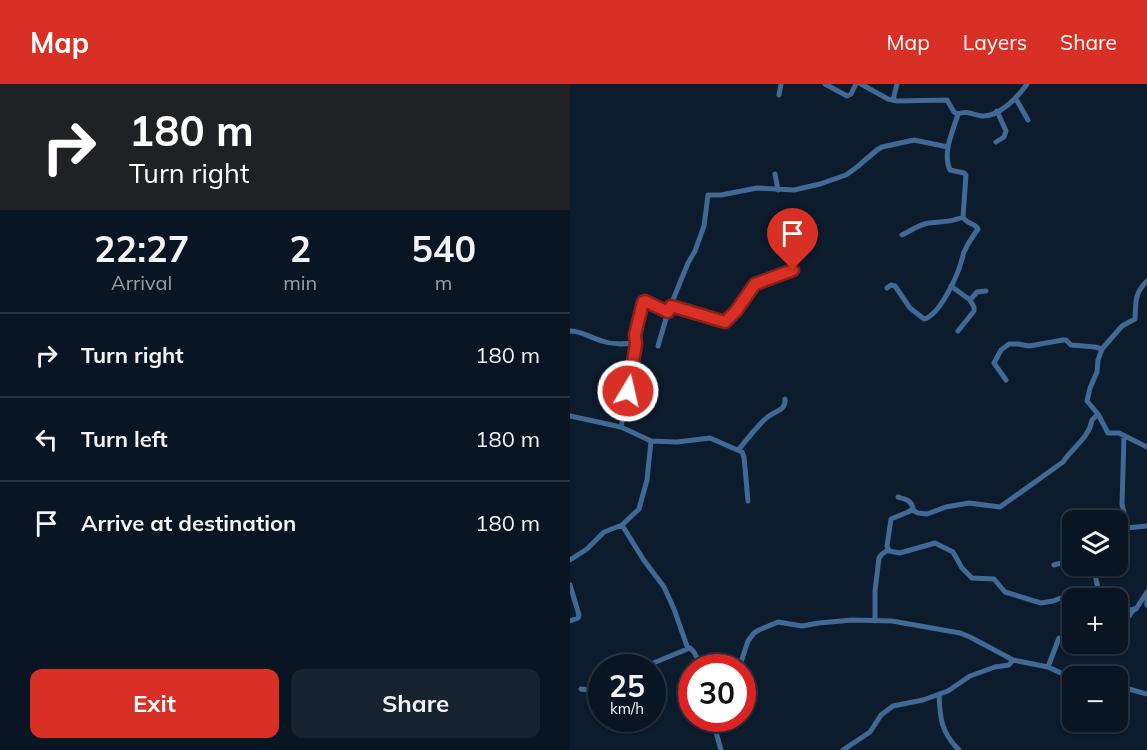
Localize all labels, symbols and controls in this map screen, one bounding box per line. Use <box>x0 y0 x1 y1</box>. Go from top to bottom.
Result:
text: Map <box>30 25 89 60</box>
text: Map <box>887 29 930 55</box>
text: Layers <box>963 29 1027 55</box>
text: Share <box>1060 29 1117 55</box>
text: 180 m <box>129 104 254 157</box>
icon: right <box>30 108 108 186</box>
text: Turn right <box>129 156 249 190</box>
pin <box>767 208 818 270</box>
icon: arrive <box>776 217 809 250</box>
text: 22:27 <box>94 226 189 271</box>
text: 2 <box>289 226 311 271</box>
text: 540 <box>411 226 476 271</box>
text: Arrival <box>111 270 172 295</box>
text: min <box>283 270 317 295</box>
text: m <box>435 270 452 295</box>
icon: right <box>30 339 63 372</box>
text: Turn right <box>81 341 184 369</box>
text: 180 m <box>475 341 540 369</box>
position arrow <box>596 359 660 423</box>
icon: left <box>30 423 63 456</box>
text: Turn left <box>81 425 168 453</box>
text: 180 m <box>475 425 540 453</box>
icon: arrive <box>30 507 63 540</box>
text: Arrive at destination <box>81 509 296 537</box>
text: 180 m <box>475 509 540 537</box>
map controls <box>1062 510 1128 732</box>
button: layers <box>1062 510 1128 576</box>
button: + <box>1062 588 1128 654</box>
speed limit sign: 30 <box>678 654 756 732</box>
button: − <box>1062 666 1128 732</box>
text: 25 <box>609 667 645 705</box>
button: Exit <box>30 669 279 738</box>
button: Share <box>291 669 540 738</box>
text: km/h <box>610 699 644 718</box>

